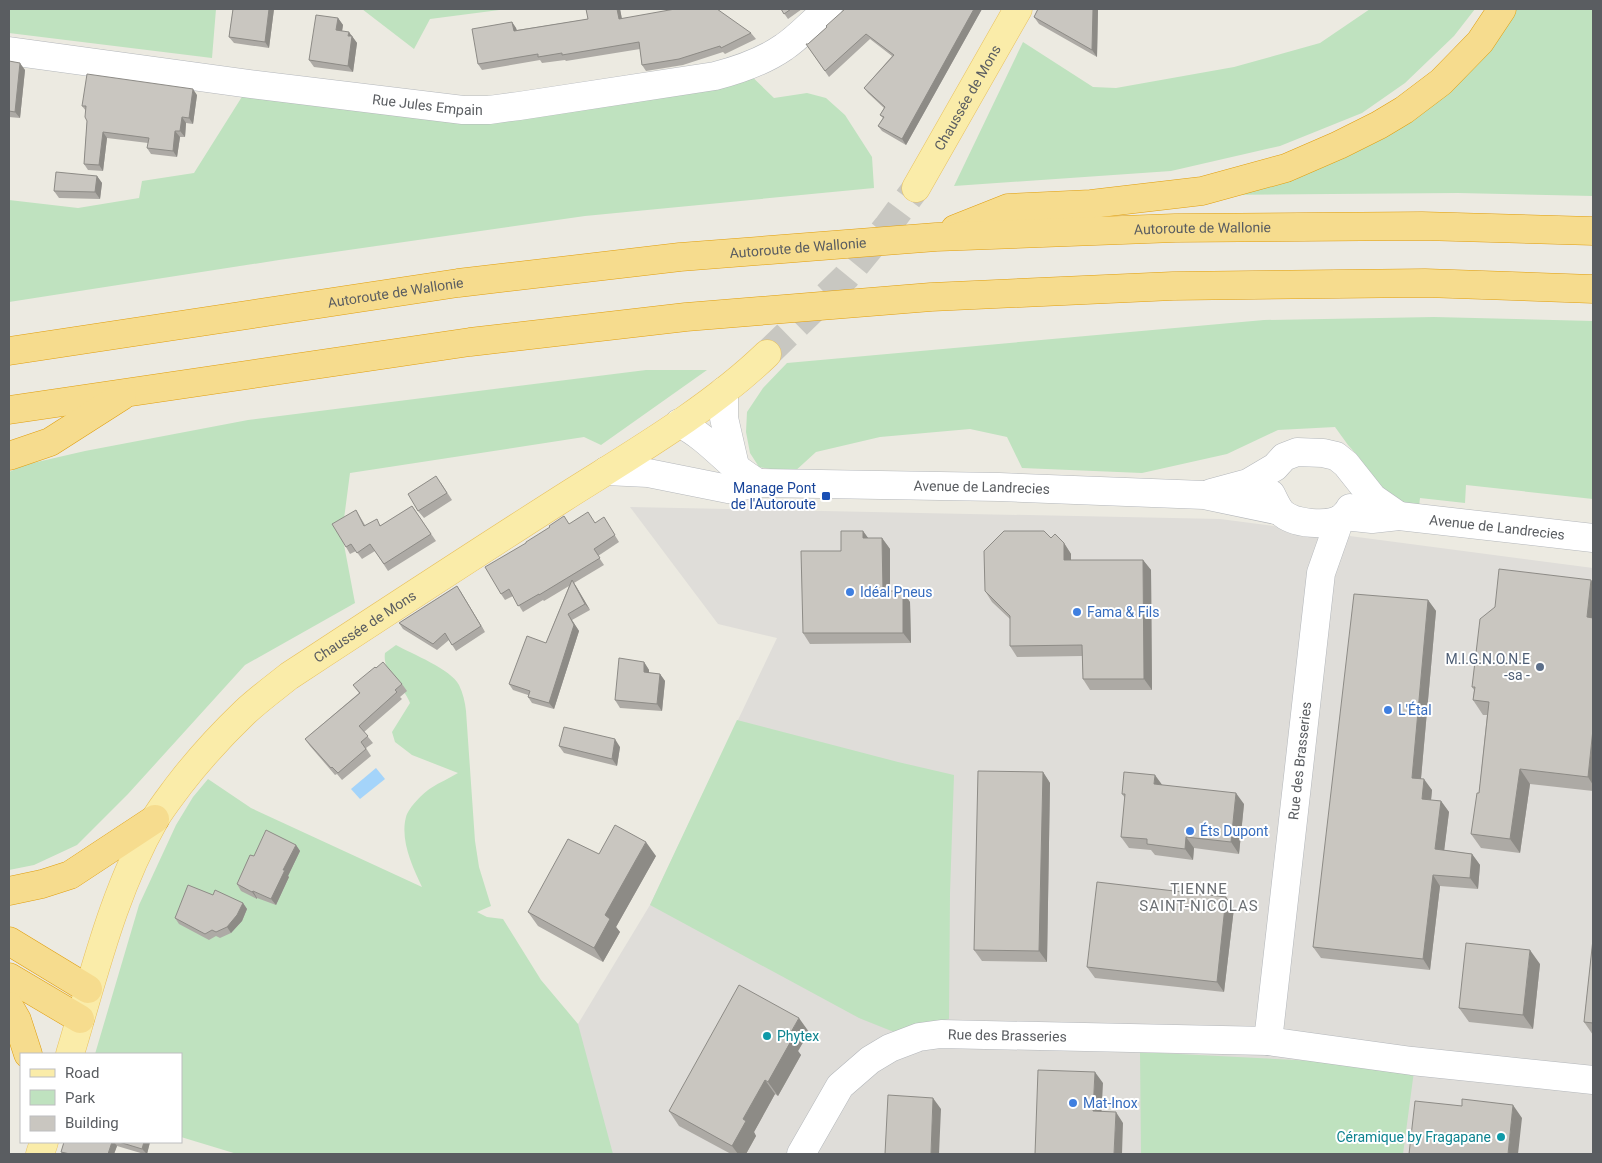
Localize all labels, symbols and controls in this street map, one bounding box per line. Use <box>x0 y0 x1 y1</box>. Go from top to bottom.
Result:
street label: Chaussée de Mons <box>931 42 1004 153</box>
street label: Rue Jules Empain <box>371 91 483 118</box>
street label: Autoroute de Wallonie <box>1134 219 1271 238</box>
street label: Autoroute de Wallonie <box>729 234 867 261</box>
street label: Autoroute de Wallonie <box>327 274 464 311</box>
street label: Avenue de Landrecies <box>913 478 1050 497</box>
place label: Manage Pont de l'Autoroute <box>731 480 816 512</box>
marker: Manage Pont de l'Autoroute <box>820 490 832 502</box>
street label: Avenue de Landrecies <box>1428 511 1566 543</box>
place label: Idéal Pneus <box>860 584 933 600</box>
marker: Idéal Pneus <box>844 586 856 598</box>
street label: Chaussée de Mons <box>311 587 419 666</box>
place label: Fama & Fils <box>1087 604 1159 620</box>
marker: Fama & Fils <box>1071 606 1083 618</box>
place label: M.I.G.N.O.N.E -sa - <box>1445 651 1530 683</box>
marker: M.I.G.N.O.N.E -sa - <box>1534 661 1546 673</box>
street label: Rue des Brasseries <box>1285 701 1314 821</box>
place label: L'Étal <box>1398 701 1432 718</box>
marker: L'Étal <box>1382 704 1394 716</box>
place label: Éts Dupont <box>1200 822 1269 839</box>
marker: Éts Dupont <box>1184 825 1196 837</box>
district label: TIENNE SAINT-NICOLAS <box>1139 880 1259 915</box>
street label: Rue des Brasseries <box>948 1026 1067 1045</box>
place label: Phytex <box>777 1028 819 1044</box>
marker: Phytex <box>761 1030 773 1042</box>
legend <box>20 1053 182 1143</box>
text: Road <box>65 1064 99 1082</box>
text: Park <box>65 1089 96 1107</box>
place label: Mat-Inox <box>1083 1095 1138 1111</box>
marker: Mat-Inox <box>1067 1097 1079 1109</box>
text: Building <box>65 1114 119 1132</box>
place label: Céramique by Fragapane <box>1336 1129 1491 1145</box>
marker: Céramique by Fragapane <box>1495 1131 1507 1143</box>

